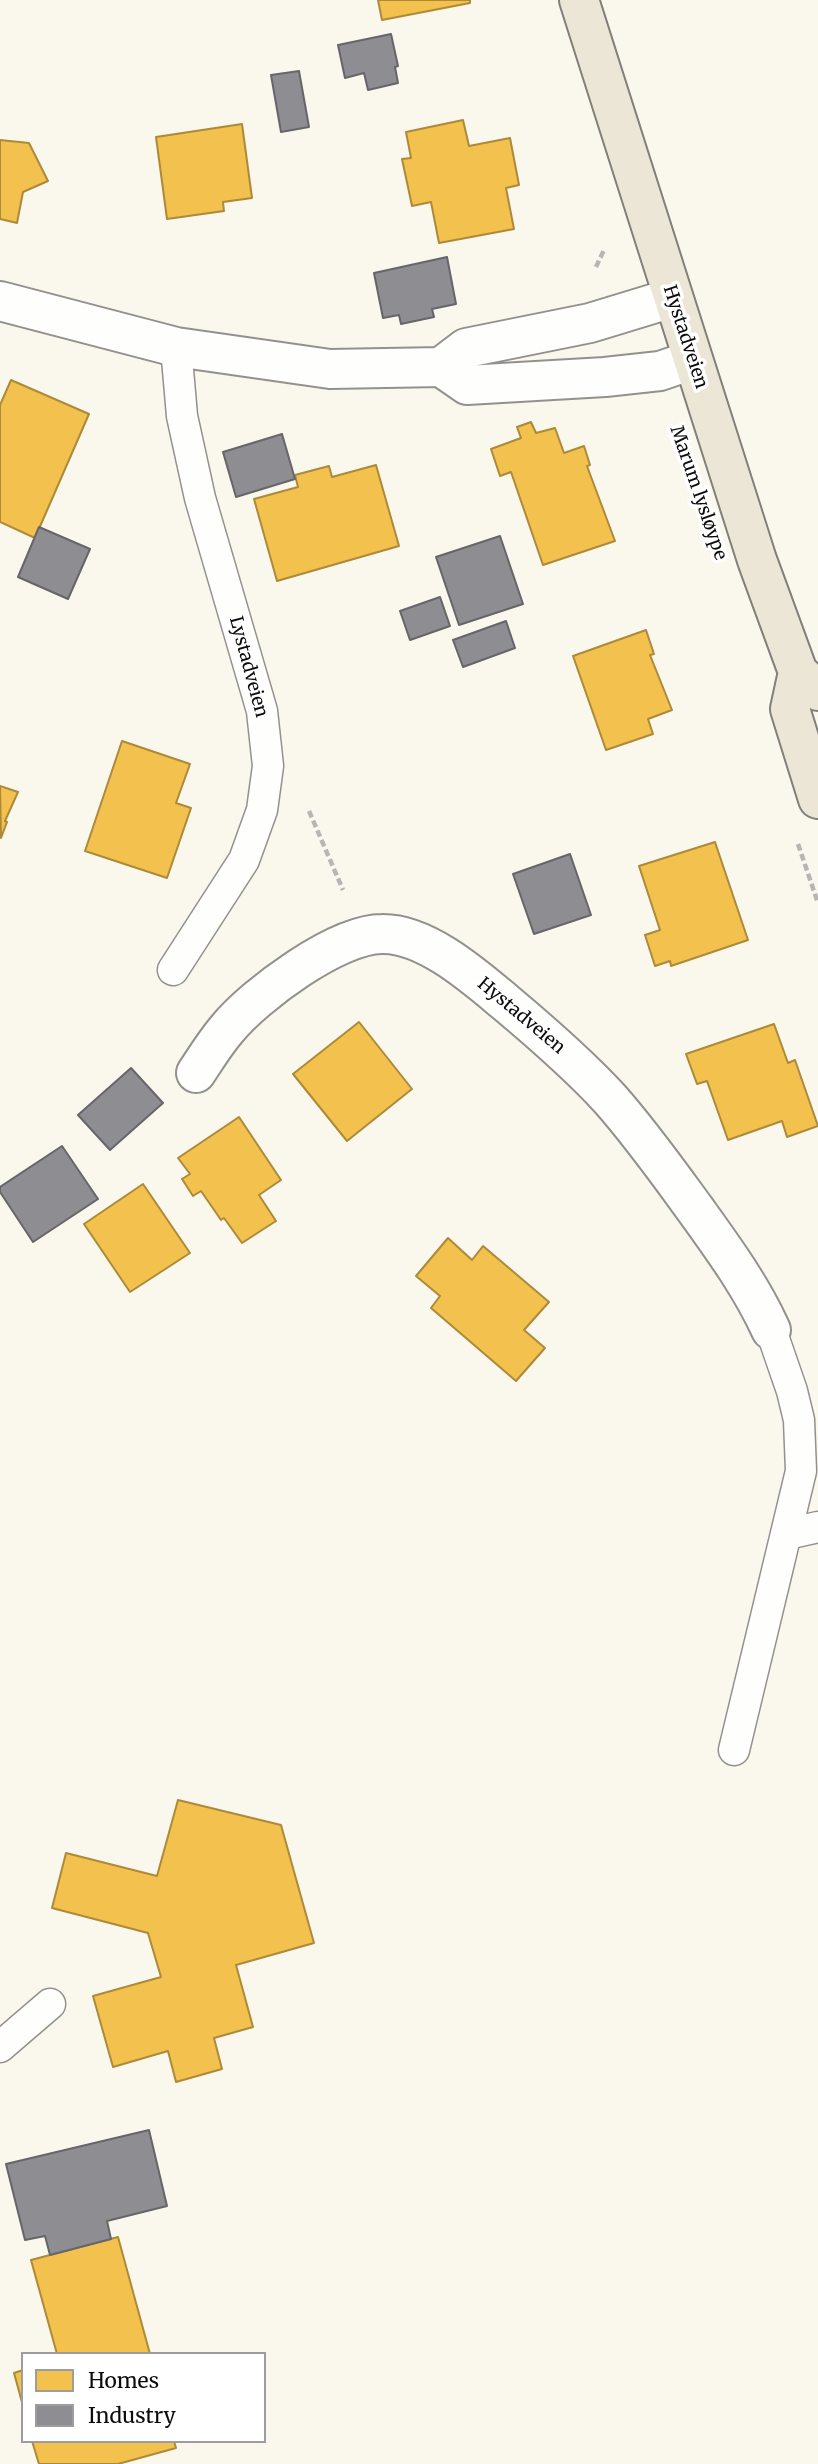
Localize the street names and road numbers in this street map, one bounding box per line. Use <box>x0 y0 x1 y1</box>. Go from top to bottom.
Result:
street label: Hystadveien <box>658 283 712 391</box>
street label: Marum lysløype <box>665 423 731 563</box>
street label: Lystadveien <box>224 614 272 720</box>
street label: Hystadveien <box>473 973 569 1059</box>

